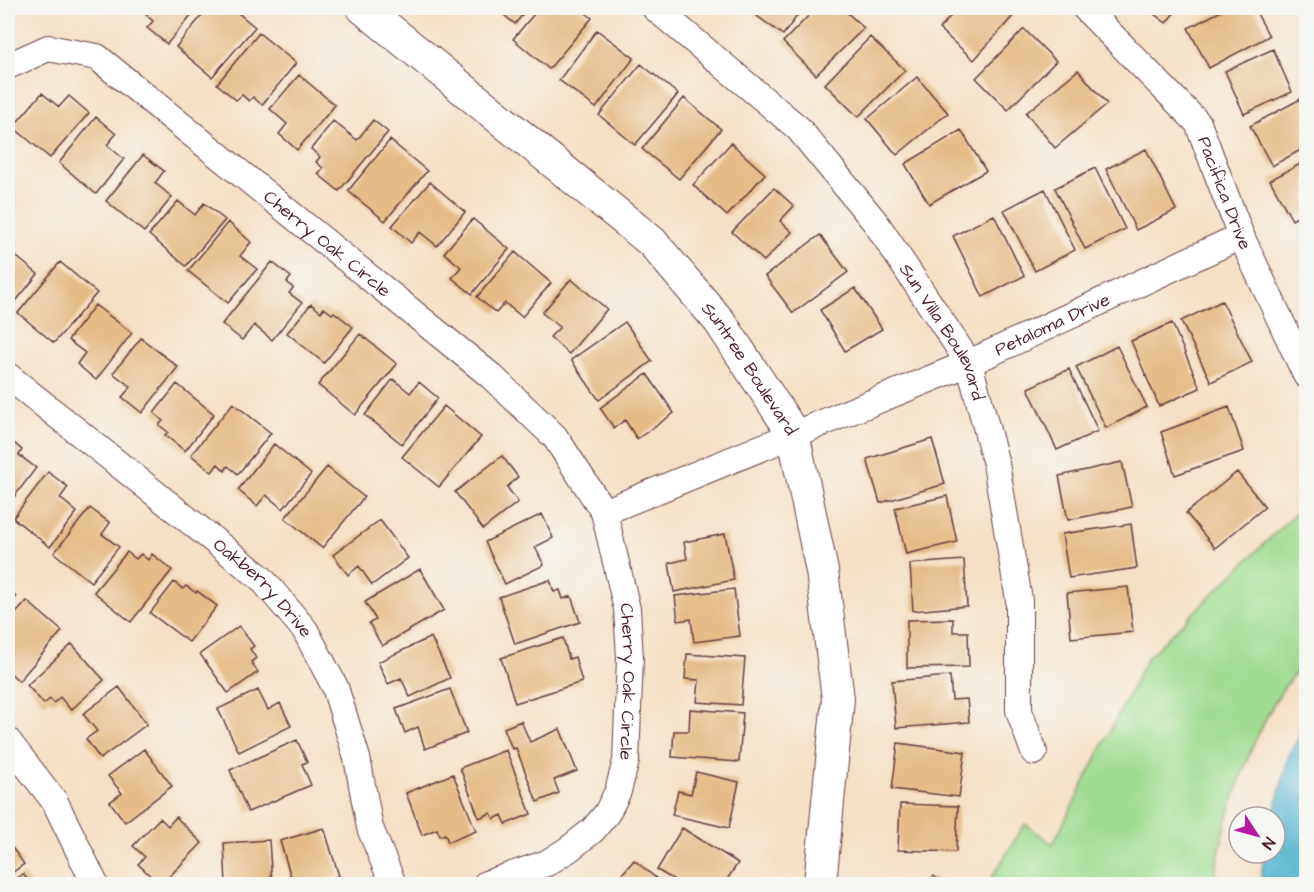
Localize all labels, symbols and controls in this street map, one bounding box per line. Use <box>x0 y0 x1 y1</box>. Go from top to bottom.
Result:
street label: Pacifica Drive <box>1192 133 1258 254</box>
street label: Cherry Oak Circle <box>258 184 396 303</box>
street label: Sun Villa Boulevard <box>894 258 991 403</box>
street label: Petaloma Drive <box>990 286 1114 362</box>
street label: Suntree Boulevard <box>696 296 804 440</box>
street label: Oakberry Drive <box>208 532 319 642</box>
street label: Cherry Oak Circle <box>614 602 643 761</box>
north arrow <box>1227 805 1287 865</box>
text: N <box>1256 833 1280 854</box>

